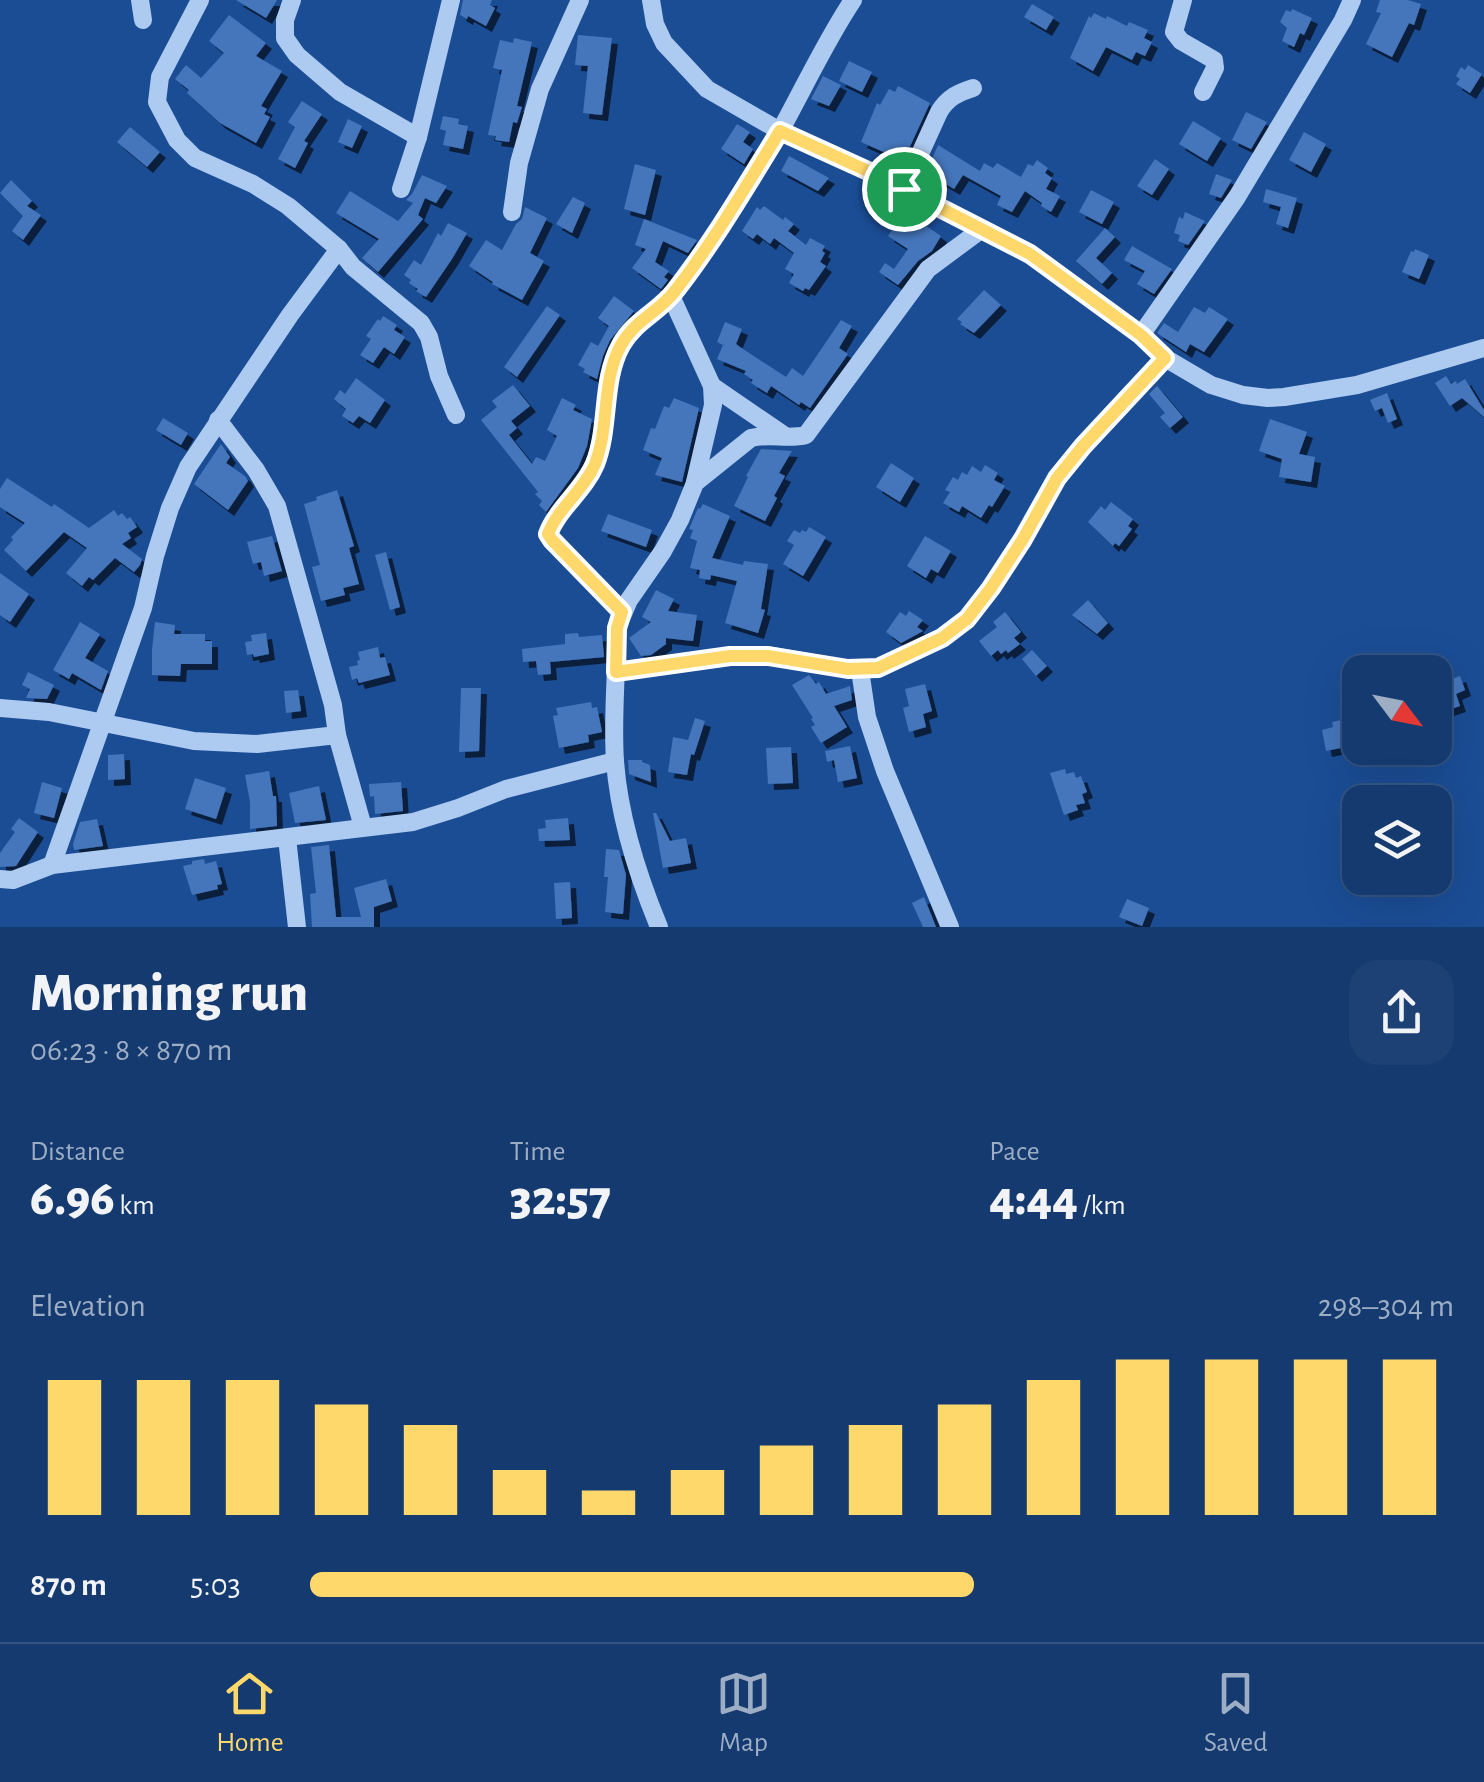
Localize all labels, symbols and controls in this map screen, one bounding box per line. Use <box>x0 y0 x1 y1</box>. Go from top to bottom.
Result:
pin <box>862 147 947 232</box>
icon: arrive <box>877 162 932 217</box>
north arrow <box>1342 655 1452 765</box>
map controls <box>1342 655 1452 895</box>
button: layers <box>1342 785 1452 895</box>
button: share <box>1349 960 1454 1065</box>
text: Morning run <box>30 966 308 1021</box>
text: 06:23 · 8 × 870 m <box>30 1034 232 1066</box>
text: Distance <box>30 1138 125 1166</box>
text: Time <box>510 1138 565 1166</box>
text: Pace <box>989 1138 1040 1166</box>
text: 6.96 <box>30 1174 115 1224</box>
text: 32:57 <box>510 1174 611 1224</box>
text: 4:44 <box>989 1174 1078 1224</box>
text: km <box>115 1192 155 1220</box>
text: /km <box>1078 1192 1126 1220</box>
text: Elevation <box>30 1290 146 1322</box>
text: 298–304 m <box>1318 1290 1454 1322</box>
text: 870 m <box>30 1569 107 1601</box>
text: 5:03 <box>190 1569 241 1601</box>
tab: Home <box>216 1666 284 1760</box>
tab: Map <box>716 1666 771 1760</box>
tab: Saved <box>1204 1666 1268 1760</box>

